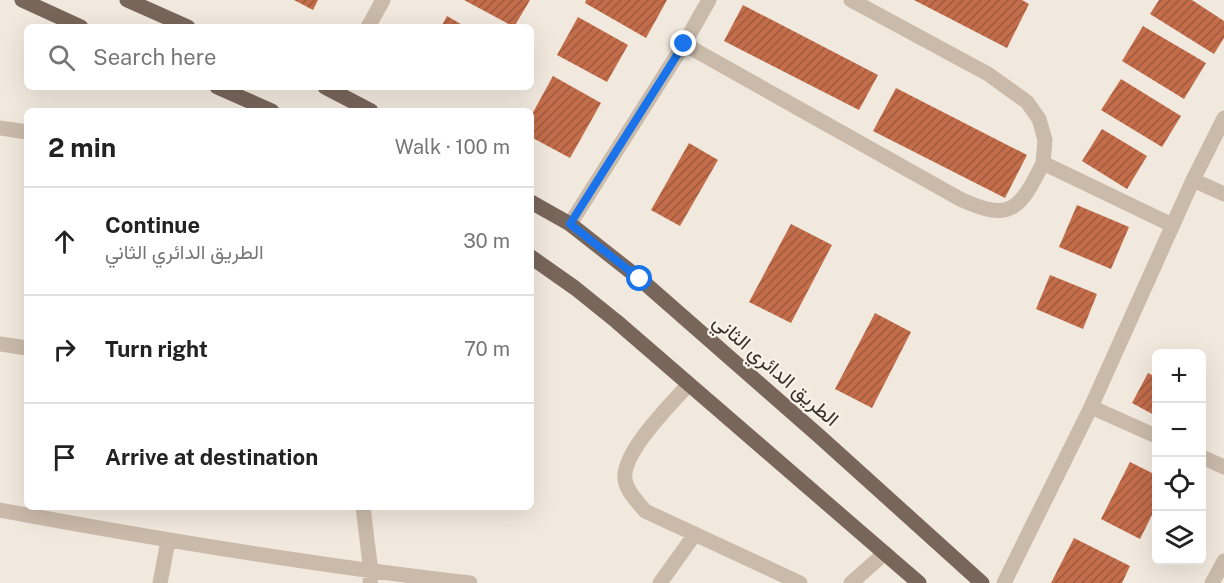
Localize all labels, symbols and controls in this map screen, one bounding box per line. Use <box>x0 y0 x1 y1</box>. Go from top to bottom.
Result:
search box <box>24 24 534 90</box>
route end <box>670 30 696 56</box>
icon: search <box>45 41 78 74</box>
text: Search here <box>93 44 217 70</box>
text: 2 min <box>48 132 116 163</box>
text: Walk · 100 m <box>395 135 510 159</box>
text: Continue <box>105 212 200 238</box>
icon: ahead <box>48 225 81 258</box>
text: 30 m <box>463 229 510 253</box>
text: الطريق الدائري الثاني <box>105 240 264 264</box>
route start <box>626 265 652 291</box>
street label: الطريق الدائري الثاني <box>705 309 844 435</box>
icon: right <box>48 333 81 366</box>
text: Turn right <box>105 336 208 362</box>
text: 70 m <box>464 337 510 361</box>
map controls <box>1152 349 1206 565</box>
button: + <box>1152 349 1206 403</box>
button: − <box>1152 403 1206 457</box>
icon: arrive <box>48 441 81 474</box>
text: Arrive at destination <box>105 444 318 470</box>
button: locate <box>1152 457 1206 511</box>
button: layers <box>1152 511 1206 565</box>

